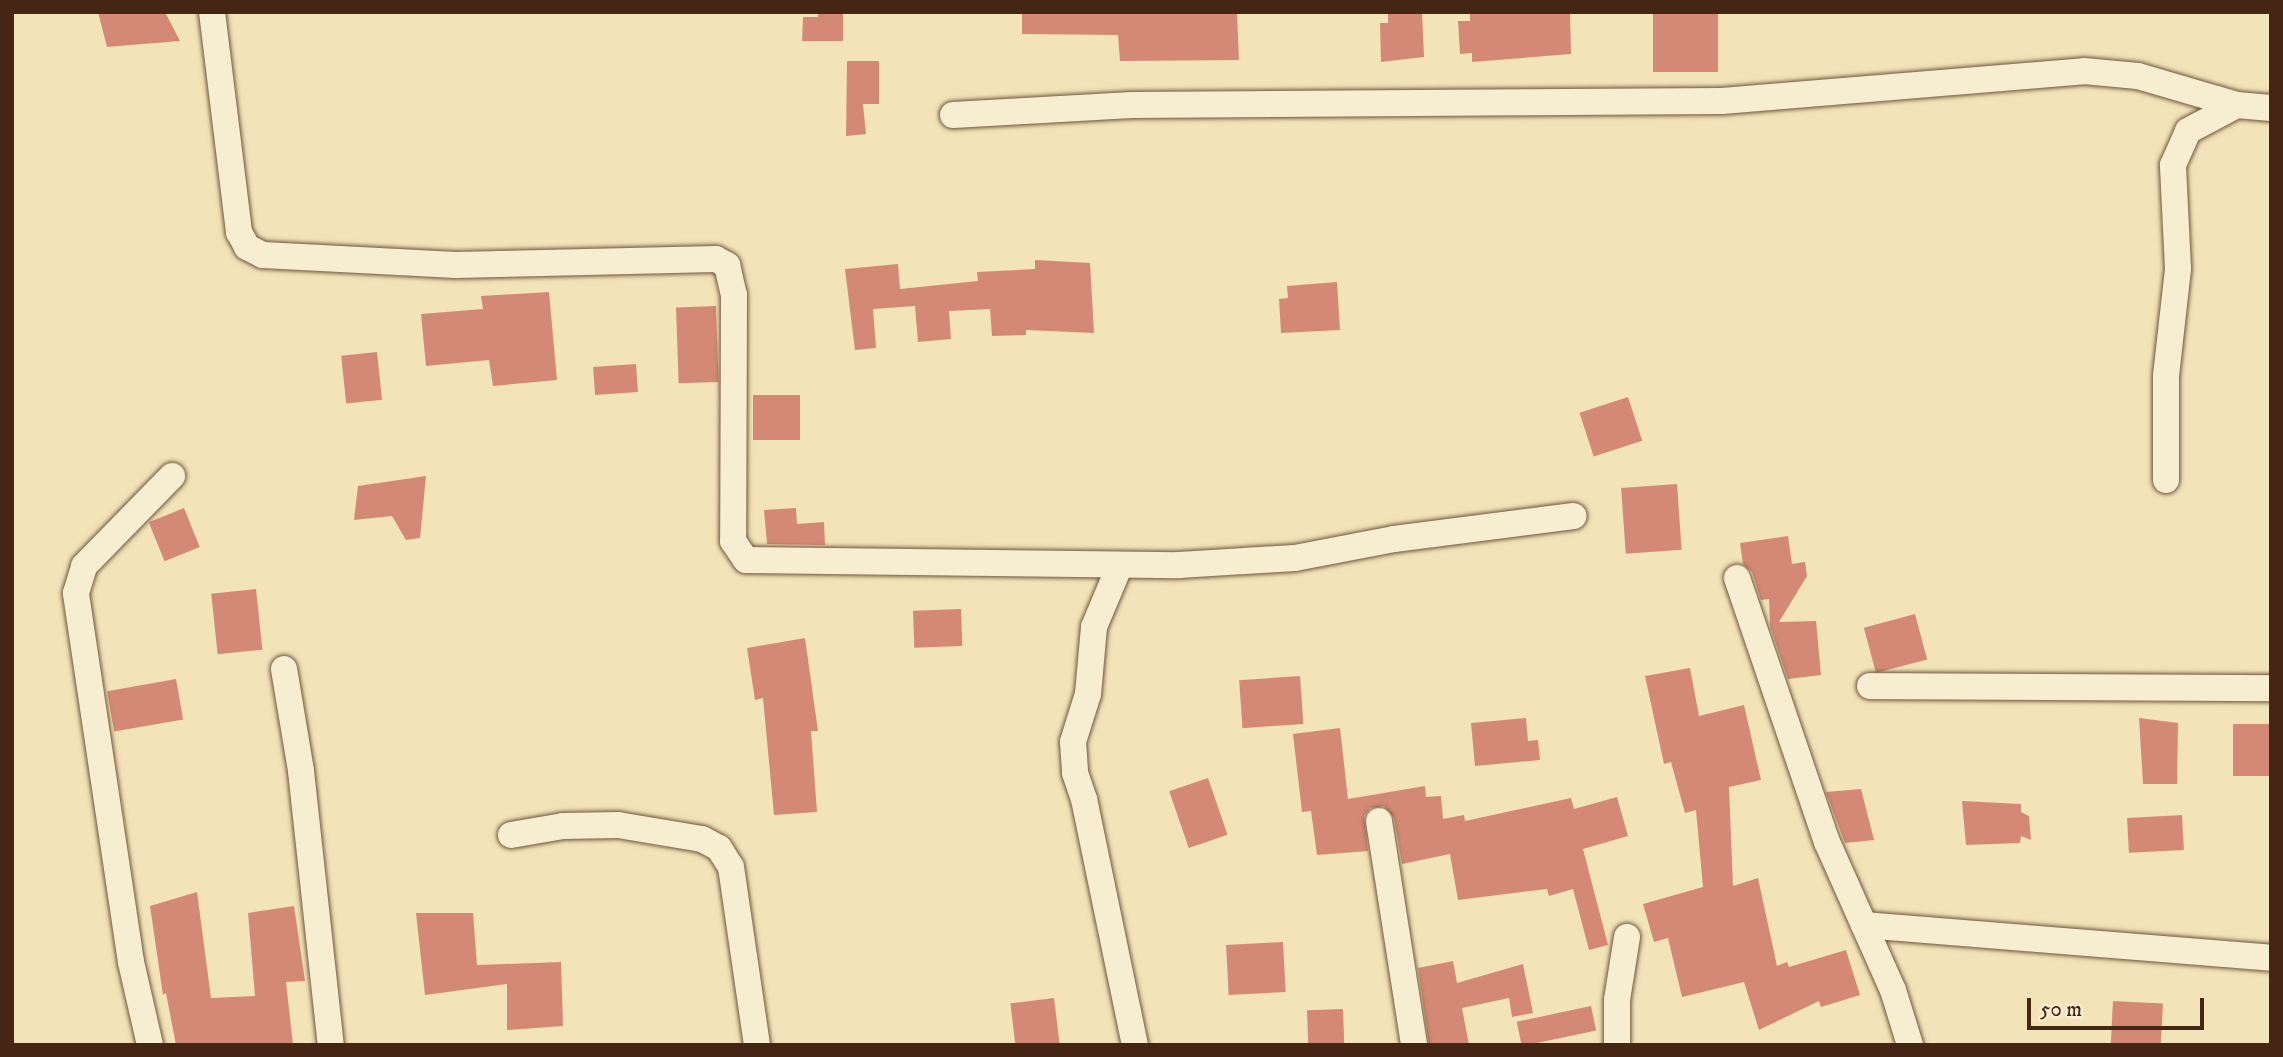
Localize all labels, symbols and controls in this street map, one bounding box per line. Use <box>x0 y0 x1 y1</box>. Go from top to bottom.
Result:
scale bar <box>2031 984 2208 1028</box>
text: 50 m <box>2040 997 2082 1023</box>

